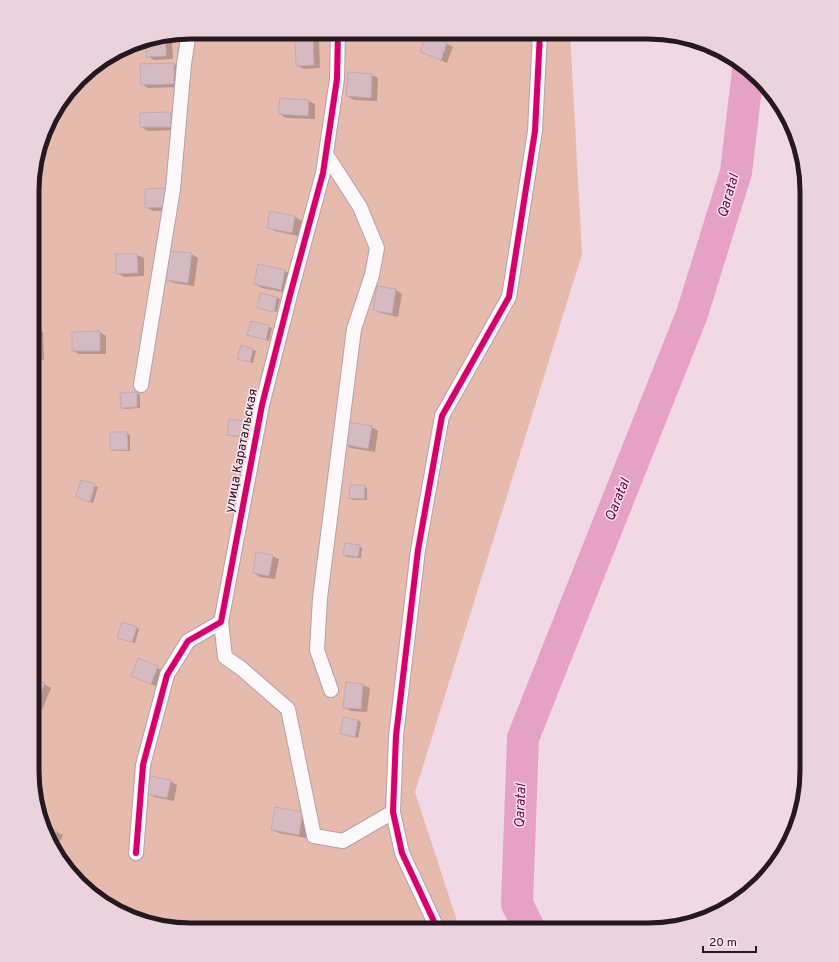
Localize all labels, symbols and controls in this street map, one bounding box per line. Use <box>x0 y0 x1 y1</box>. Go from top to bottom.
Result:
water label: Qaratal <box>715 171 744 220</box>
street label: улица Каратальская <box>222 388 262 514</box>
water label: Qaratal <box>602 475 635 524</box>
water label: Qaratal <box>512 782 530 829</box>
scale bar <box>703 928 756 954</box>
text: 20 m <box>709 935 737 951</box>

